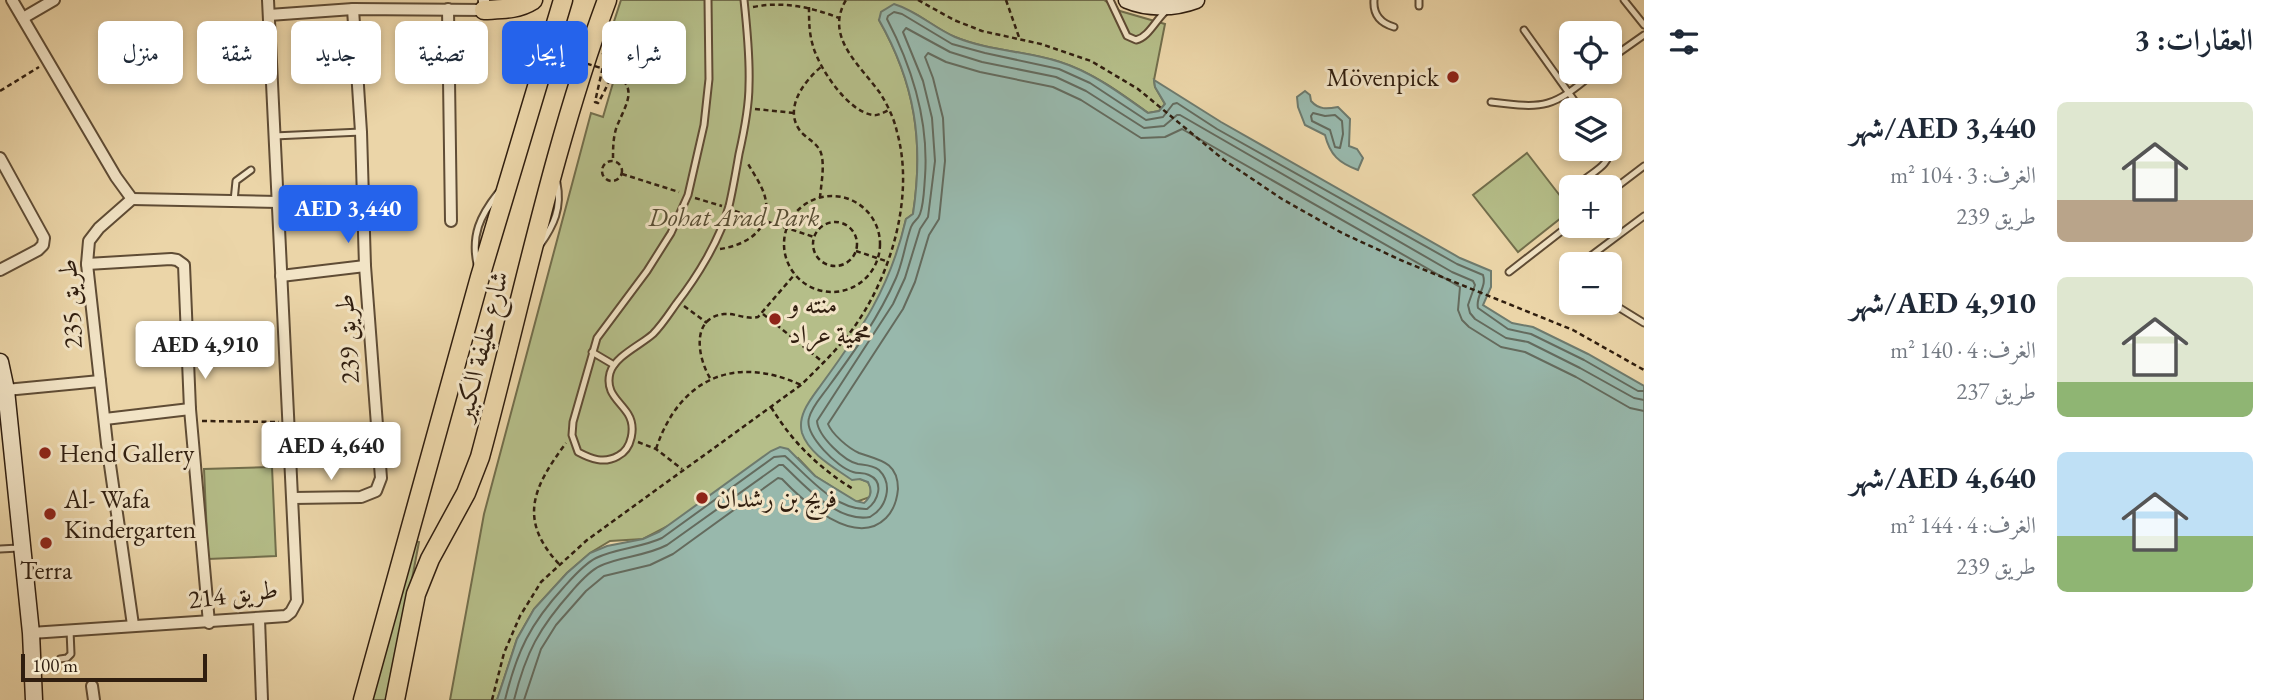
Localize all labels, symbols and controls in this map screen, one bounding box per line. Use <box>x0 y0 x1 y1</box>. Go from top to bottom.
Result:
text: العقارات: 3 <box>2134 20 2253 59</box>
chip: منزل <box>98 21 183 84</box>
chip: شقة <box>197 21 277 84</box>
chip: جديد <box>291 21 381 84</box>
chip: تصفية <box>395 21 488 84</box>
chip: إيجار <box>502 21 588 84</box>
chip: شراء <box>602 21 686 84</box>
map controls <box>1559 21 1622 315</box>
button: locate <box>1559 21 1622 84</box>
icon: filters <box>1665 23 1703 61</box>
place label: Mövenpick <box>1326 60 1440 94</box>
marker: Mövenpick <box>1445 69 1461 85</box>
button: layers <box>1559 98 1622 161</box>
text: AED 3,440/شهر <box>1850 108 2036 147</box>
icon: home <box>2113 130 2197 214</box>
text: الغرف: 3 · 104 m² <box>1890 160 2036 190</box>
button: + <box>1559 175 1622 238</box>
pin: AED 3,440 <box>268 186 428 245</box>
text: AED 3,440 <box>295 193 401 223</box>
park label: Dohat Arad Park <box>647 200 820 234</box>
text: طريق 239 <box>1956 201 2036 231</box>
button: − <box>1559 252 1622 315</box>
street label: طريق 235 <box>50 258 90 350</box>
street label: شارع خليفة الكبير <box>445 267 521 429</box>
text: AED 4,910/شهر <box>1850 283 2036 322</box>
place label: منته و محمية عراد <box>786 287 871 352</box>
street label: طريق 239 <box>327 293 367 385</box>
icon: home <box>2113 305 2197 389</box>
marker: منته و محمية عراد <box>767 311 783 327</box>
pin: AED 4,910 <box>125 322 285 381</box>
text: AED 4,910 <box>152 329 258 359</box>
text: الغرف: 4 · 140 m² <box>1890 335 2036 365</box>
text: طريق 237 <box>1956 376 2036 406</box>
pin: AED 4,640 <box>251 422 411 482</box>
text: AED 4,640 <box>278 430 384 460</box>
place label: Hend Gallery <box>59 436 195 470</box>
marker: Hend Gallery <box>37 445 53 461</box>
text: AED 4,640/شهر <box>1850 458 2036 497</box>
icon: home <box>2113 480 2197 564</box>
place label: فريج بن رشدان <box>716 481 837 520</box>
place label: Al- Wafa Kindergarten <box>63 482 196 546</box>
marker: فريج بن رشدان <box>694 490 710 506</box>
marker: Al- Wafa Kindergarten <box>42 506 58 522</box>
text: الغرف: 4 · 144 m² <box>1890 510 2036 540</box>
marker: Terra <box>38 535 54 551</box>
text: طريق 239 <box>1956 551 2036 581</box>
place label: Terra <box>20 553 73 587</box>
street label: طريق 214 <box>186 572 280 616</box>
scale bar <box>21 651 206 683</box>
text: 100 m <box>32 653 78 678</box>

